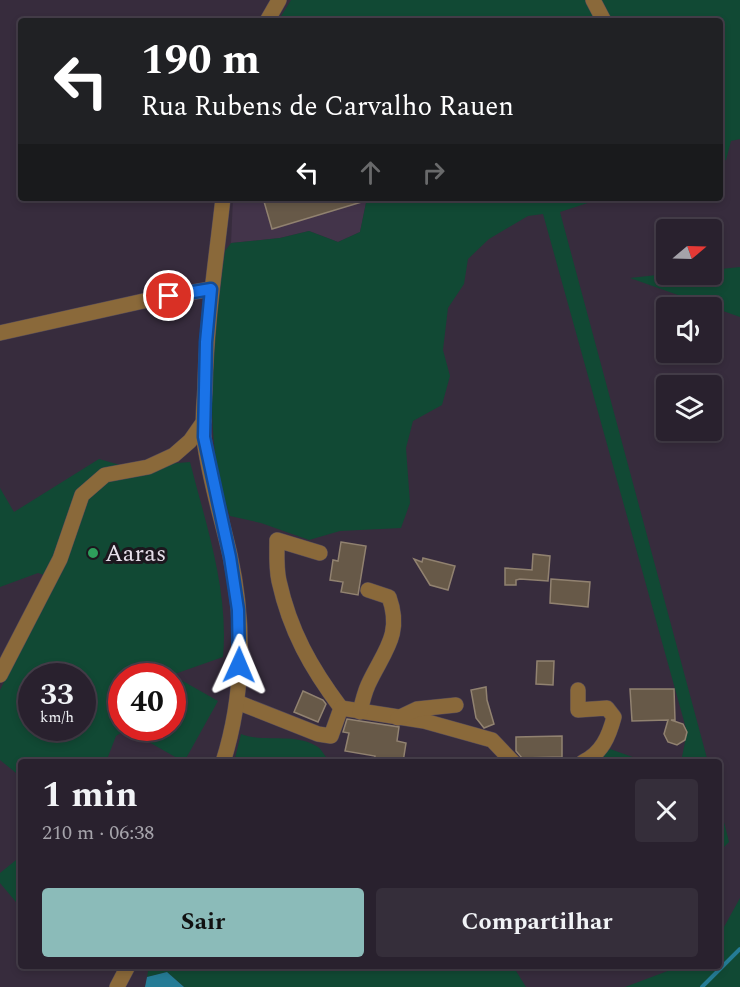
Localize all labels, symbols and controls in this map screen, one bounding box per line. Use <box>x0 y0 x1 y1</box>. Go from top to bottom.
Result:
text: 190 m <box>141 29 260 92</box>
icon: left <box>42 42 120 120</box>
text: Rua Rubens de Carvalho Rauen <box>141 86 514 128</box>
icon: left <box>291 156 324 189</box>
icon: ahead <box>354 156 387 189</box>
icon: right <box>417 156 450 189</box>
north arrow <box>656 219 722 285</box>
map controls <box>656 219 722 441</box>
pin <box>143 270 194 321</box>
icon: arrive <box>152 279 185 312</box>
button: sound <box>656 297 722 363</box>
button: layers <box>656 375 722 441</box>
place label: Aaras <box>105 536 166 572</box>
marker: Aaras <box>86 546 100 560</box>
position arrow <box>207 633 271 697</box>
speed limit sign: 40 <box>108 663 186 741</box>
text: 33 <box>40 672 74 718</box>
text: km/h <box>40 706 74 729</box>
text: 1 min <box>42 768 138 823</box>
button: close <box>635 779 698 842</box>
text: 210 m · 06:38 <box>42 818 154 848</box>
button: Sair <box>42 888 364 957</box>
button: Compartilhar <box>376 888 698 957</box>

